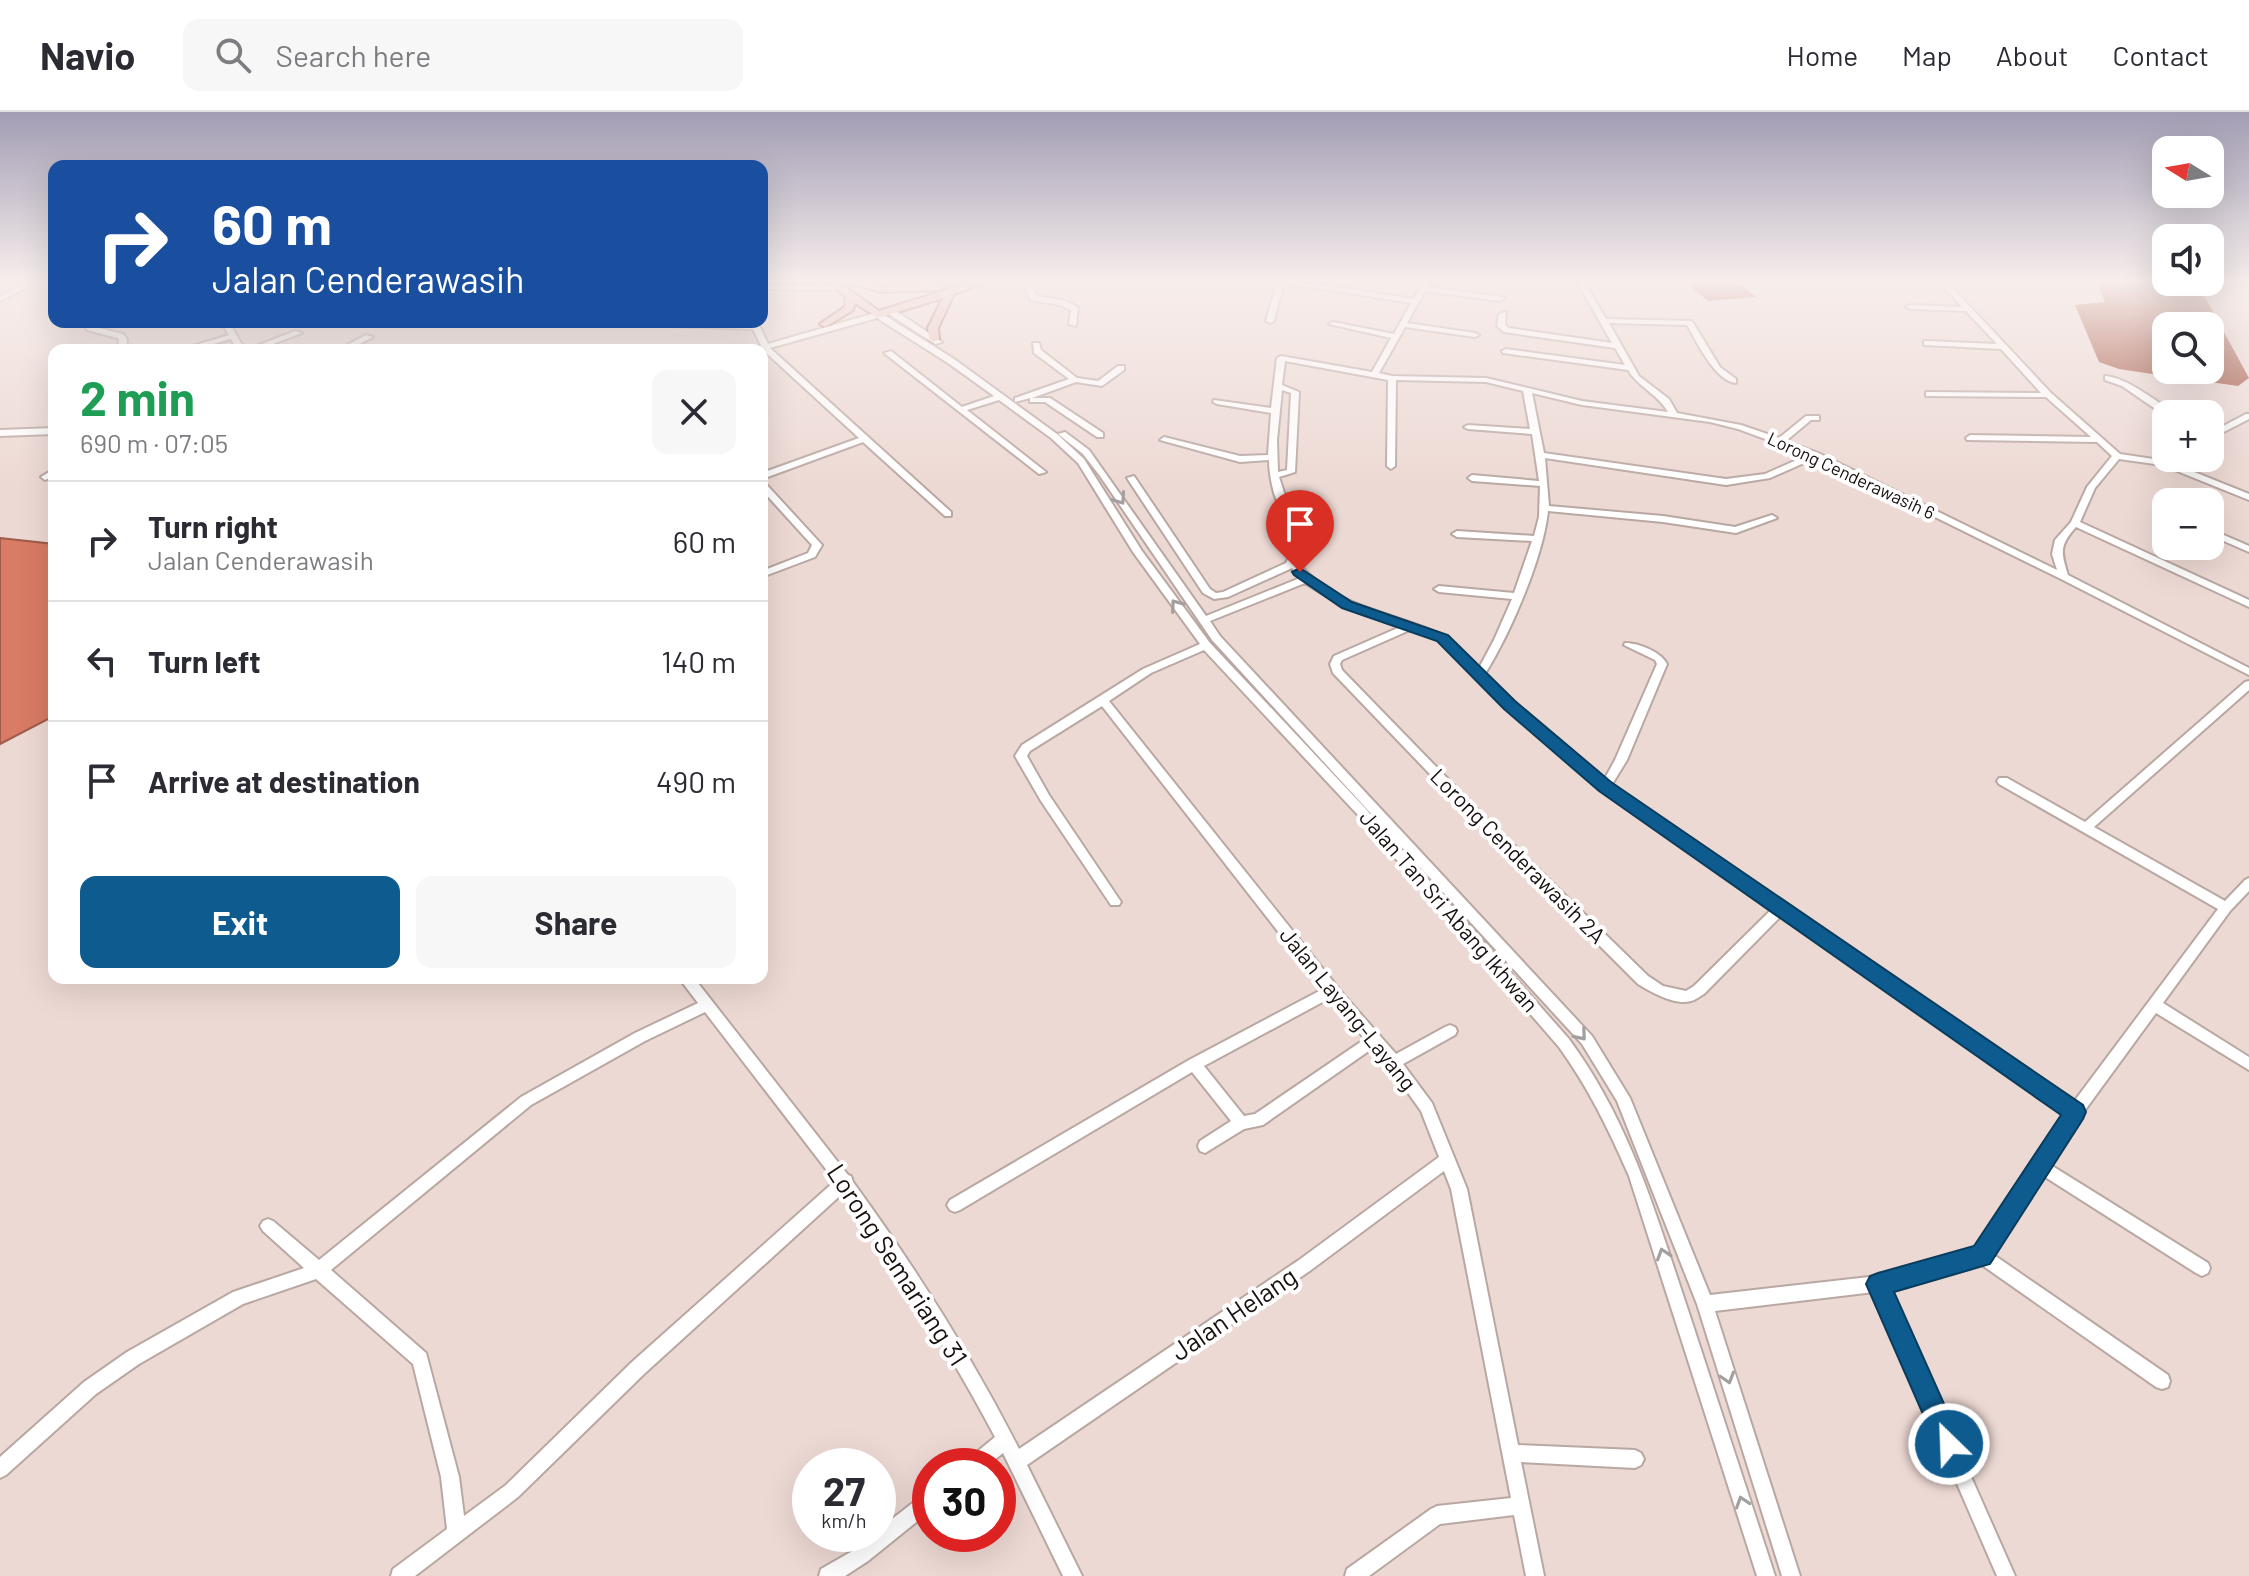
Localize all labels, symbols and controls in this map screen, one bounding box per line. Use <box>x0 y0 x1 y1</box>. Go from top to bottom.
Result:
search box <box>183 19 743 91</box>
text: Navio <box>40 32 135 78</box>
icon: search <box>211 33 255 77</box>
text: Search here <box>275 37 431 73</box>
text: Home <box>1787 38 1858 72</box>
text: Map <box>1902 38 1952 72</box>
text: About <box>1996 38 2068 72</box>
text: Contact <box>2112 38 2209 72</box>
north arrow <box>2152 136 2224 208</box>
map controls <box>2152 136 2224 560</box>
text: 60 m <box>212 189 332 256</box>
icon: right <box>80 192 184 296</box>
button: sound <box>2152 224 2224 296</box>
text: Jalan Cenderawasih <box>212 257 525 300</box>
button: search <box>2152 312 2224 384</box>
text: 2 min <box>80 368 195 426</box>
button: close <box>652 370 736 454</box>
button: + <box>2152 400 2224 472</box>
text: 690 m · 07:05 <box>80 427 228 458</box>
street label: Lorong Cenderawasih 6 <box>1764 427 1939 524</box>
button: − <box>2152 488 2224 560</box>
one-way arrow <box>1110 490 1125 504</box>
pin <box>1266 490 1334 572</box>
icon: arrive <box>1278 502 1322 546</box>
text: Turn right <box>148 508 278 544</box>
icon: right <box>80 519 124 563</box>
text: 60 m <box>673 523 736 559</box>
text: Jalan Cenderawasih <box>148 544 374 575</box>
one-way arrow <box>1172 599 1186 613</box>
icon: left <box>80 639 124 683</box>
text: Turn left <box>148 643 261 679</box>
text: 140 m <box>661 643 736 679</box>
icon: arrive <box>80 759 124 803</box>
text: Arrive at destination <box>148 763 420 799</box>
text: 490 m <box>656 763 736 799</box>
street label: Lorong Cenderawasih 2A <box>1426 763 1611 948</box>
street label: Jalan Tan Sri Abang Ikhwan <box>1355 804 1544 1017</box>
button: Exit <box>80 876 400 968</box>
button: Share <box>416 876 736 968</box>
street label: Jalan Layang-Layang <box>1275 922 1422 1095</box>
one-way arrow <box>1571 1025 1586 1040</box>
street label: Lorong Semariang 31 <box>821 1158 975 1371</box>
one-way arrow <box>1656 1248 1672 1262</box>
street label: Jalan Helang <box>1164 1259 1302 1366</box>
one-way arrow <box>1719 1371 1735 1384</box>
position arrow <box>1907 1402 1991 1486</box>
speed limit sign: 30 <box>912 1448 1016 1552</box>
text: 27 <box>823 1466 865 1514</box>
one-way arrow <box>1735 1495 1751 1509</box>
text: km/h <box>821 1508 867 1532</box>

